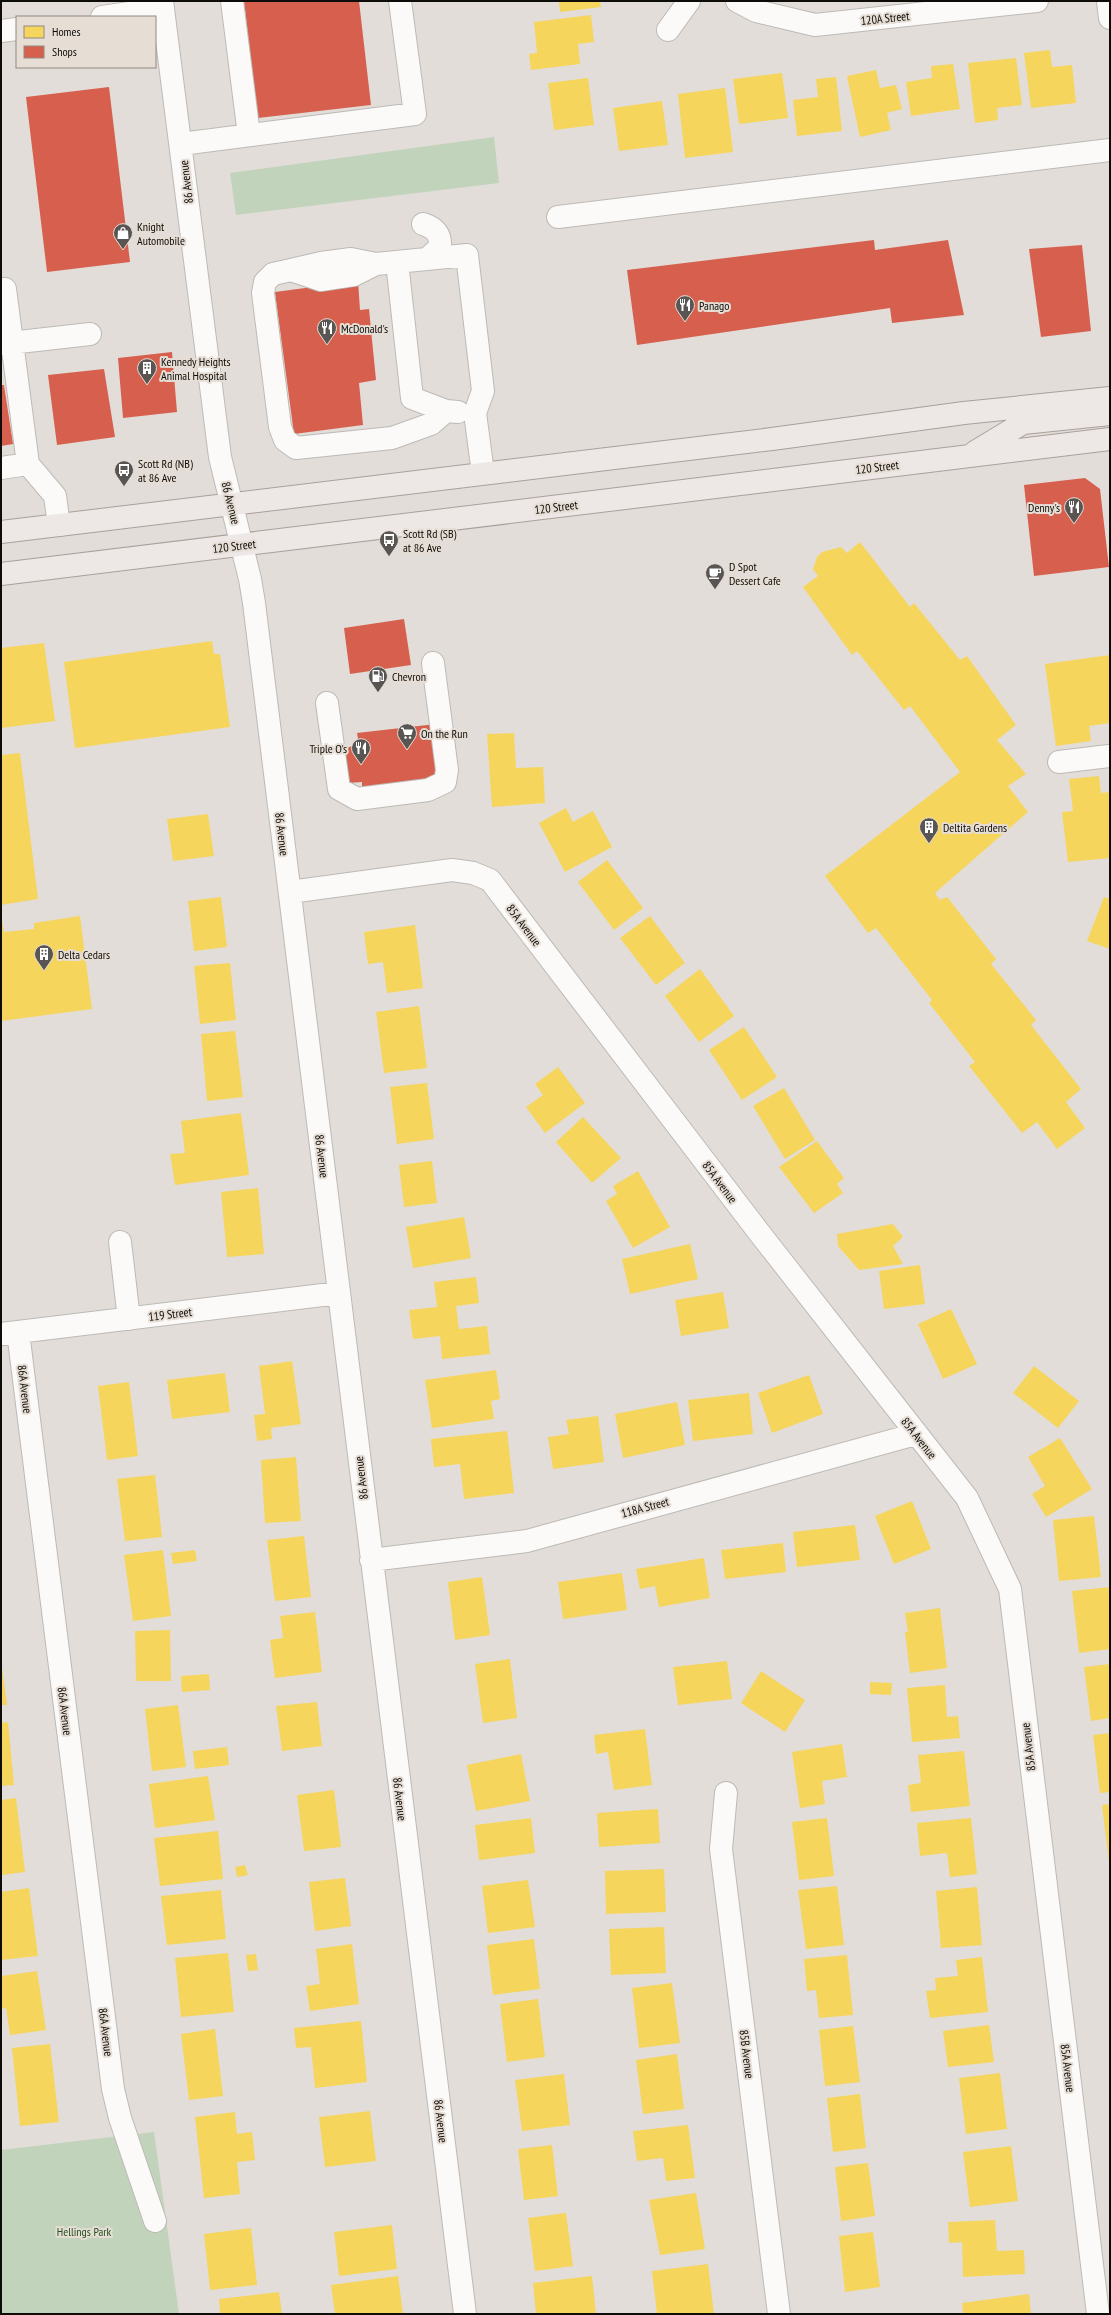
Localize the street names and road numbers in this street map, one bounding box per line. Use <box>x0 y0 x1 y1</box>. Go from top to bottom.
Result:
street label: 120A Street <box>860 8 911 28</box>
street label: 86 Avenue <box>176 160 196 204</box>
street label: 120 Street <box>854 457 900 477</box>
street label: 86 Avenue <box>218 480 244 526</box>
street label: 120 Street <box>533 497 579 517</box>
street label: 120 Street <box>211 536 257 556</box>
street label: 86 Avenue <box>272 812 292 856</box>
street label: 85A Avenue <box>503 901 545 949</box>
street label: 86 Avenue <box>312 1134 332 1178</box>
street label: 85A Avenue <box>699 1158 741 1206</box>
street label: 119 Street <box>147 1304 193 1324</box>
street label: 86A Avenue <box>15 1364 35 1414</box>
street label: 85A Avenue <box>898 1414 940 1462</box>
street label: 86 Avenue <box>351 1456 371 1500</box>
street label: 118A Street <box>619 1493 671 1521</box>
street label: 86A Avenue <box>55 1686 75 1736</box>
street label: 85A Avenue <box>1018 1722 1038 1772</box>
street label: 86 Avenue <box>390 1777 410 1821</box>
street label: 86A Avenue <box>96 2007 116 2057</box>
street label: 85B Avenue <box>737 2029 757 2079</box>
street label: 85A Avenue <box>1058 2043 1078 2093</box>
street label: 86 Avenue <box>431 2099 451 2143</box>

